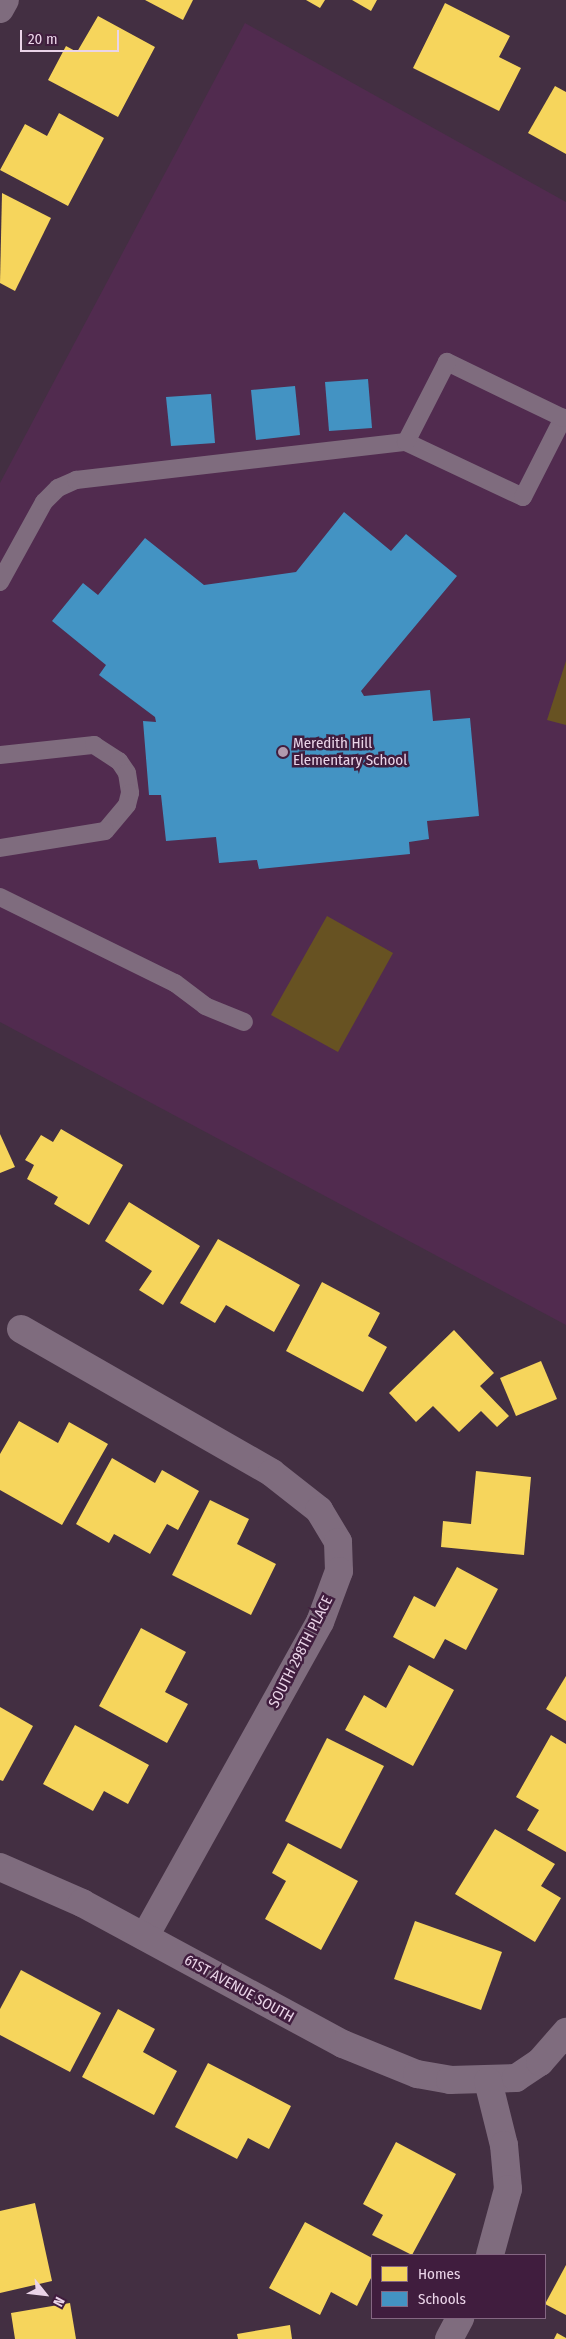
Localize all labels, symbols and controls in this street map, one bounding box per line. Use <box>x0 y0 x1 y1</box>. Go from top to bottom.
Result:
scale bar <box>22 20 121 52</box>
text: 20 m <box>28 30 58 48</box>
place label: Meredith Hill Elementary School <box>293 734 407 769</box>
marker: Meredith Hill Elementary School <box>277 746 289 758</box>
street label: SOUTH 298TH PLACE <box>265 1593 337 1711</box>
street label: 61ST AVENUE SOUTH <box>181 1951 297 2027</box>
legend <box>371 2254 546 2319</box>
text: Homes <box>418 2265 460 2283</box>
north arrow <box>20 2269 70 2319</box>
text: Schools <box>418 2290 466 2308</box>
text: N <box>49 2294 68 2309</box>

